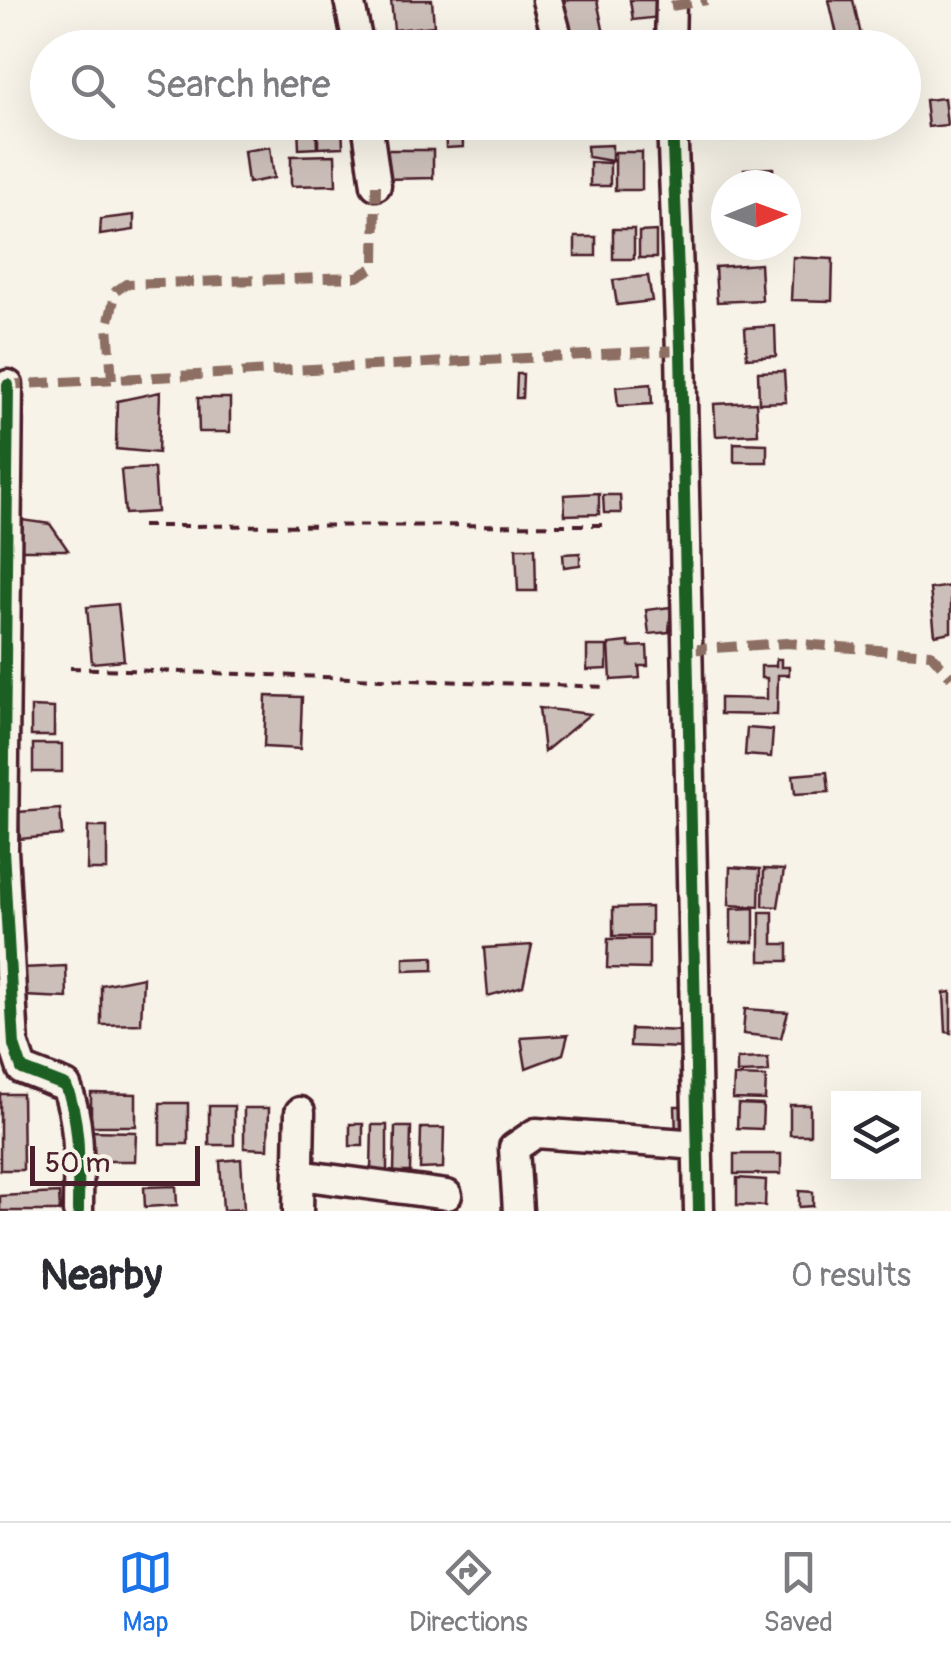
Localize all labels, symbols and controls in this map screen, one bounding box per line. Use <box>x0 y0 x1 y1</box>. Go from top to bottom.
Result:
search box <box>30 30 921 140</box>
icon: search <box>65 58 120 113</box>
text: Search here <box>145 61 331 109</box>
north arrow <box>711 170 801 260</box>
map controls <box>831 1091 921 1181</box>
button: layers <box>831 1091 921 1181</box>
scale bar <box>30 1141 200 1186</box>
text: 50 m <box>45 1146 110 1181</box>
text: Nearby <box>40 1250 162 1302</box>
text: 0 results <box>791 1256 911 1296</box>
tab: Map <box>118 1545 173 1640</box>
tab: Directions <box>409 1545 528 1640</box>
tab: Saved <box>764 1545 833 1640</box>

